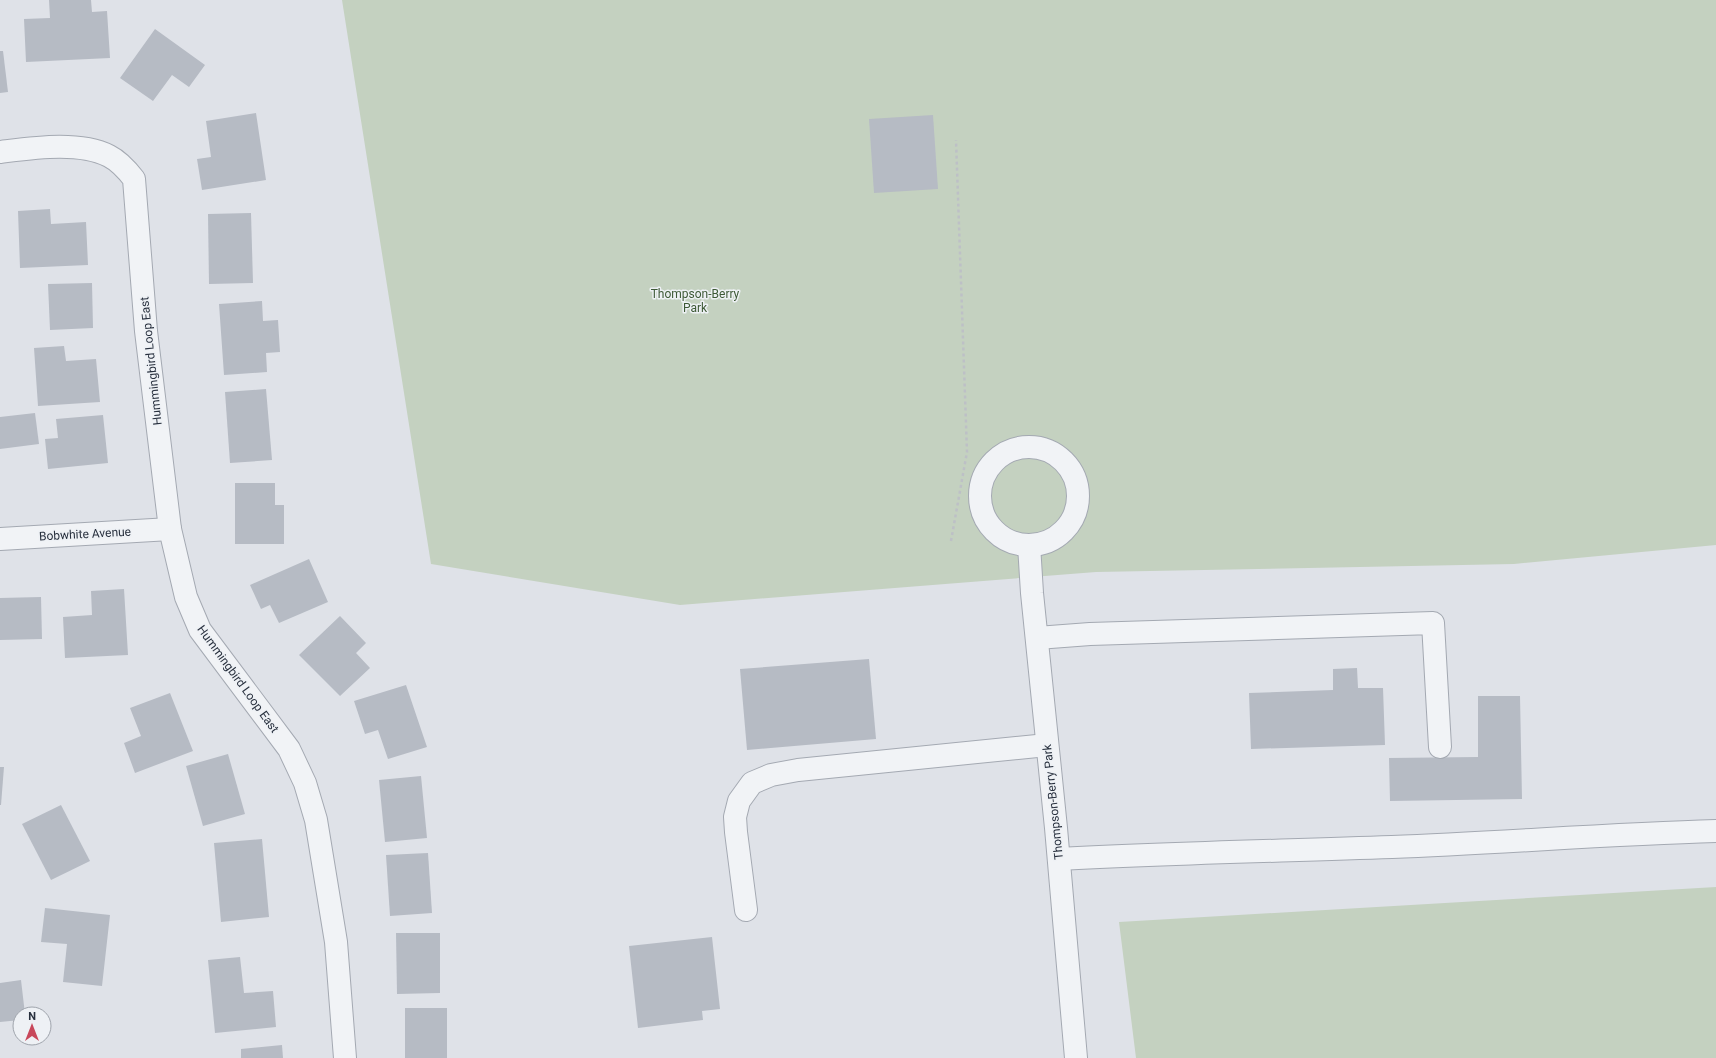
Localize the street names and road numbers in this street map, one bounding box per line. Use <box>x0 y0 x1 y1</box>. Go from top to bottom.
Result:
street label: Hummingbird Loop East <box>137 296 165 426</box>
street label: Bobwhite Avenue <box>39 525 131 543</box>
street label: Hummingbird Loop East <box>194 623 282 735</box>
street label: Thompson-Berry Park <box>1040 743 1066 860</box>

